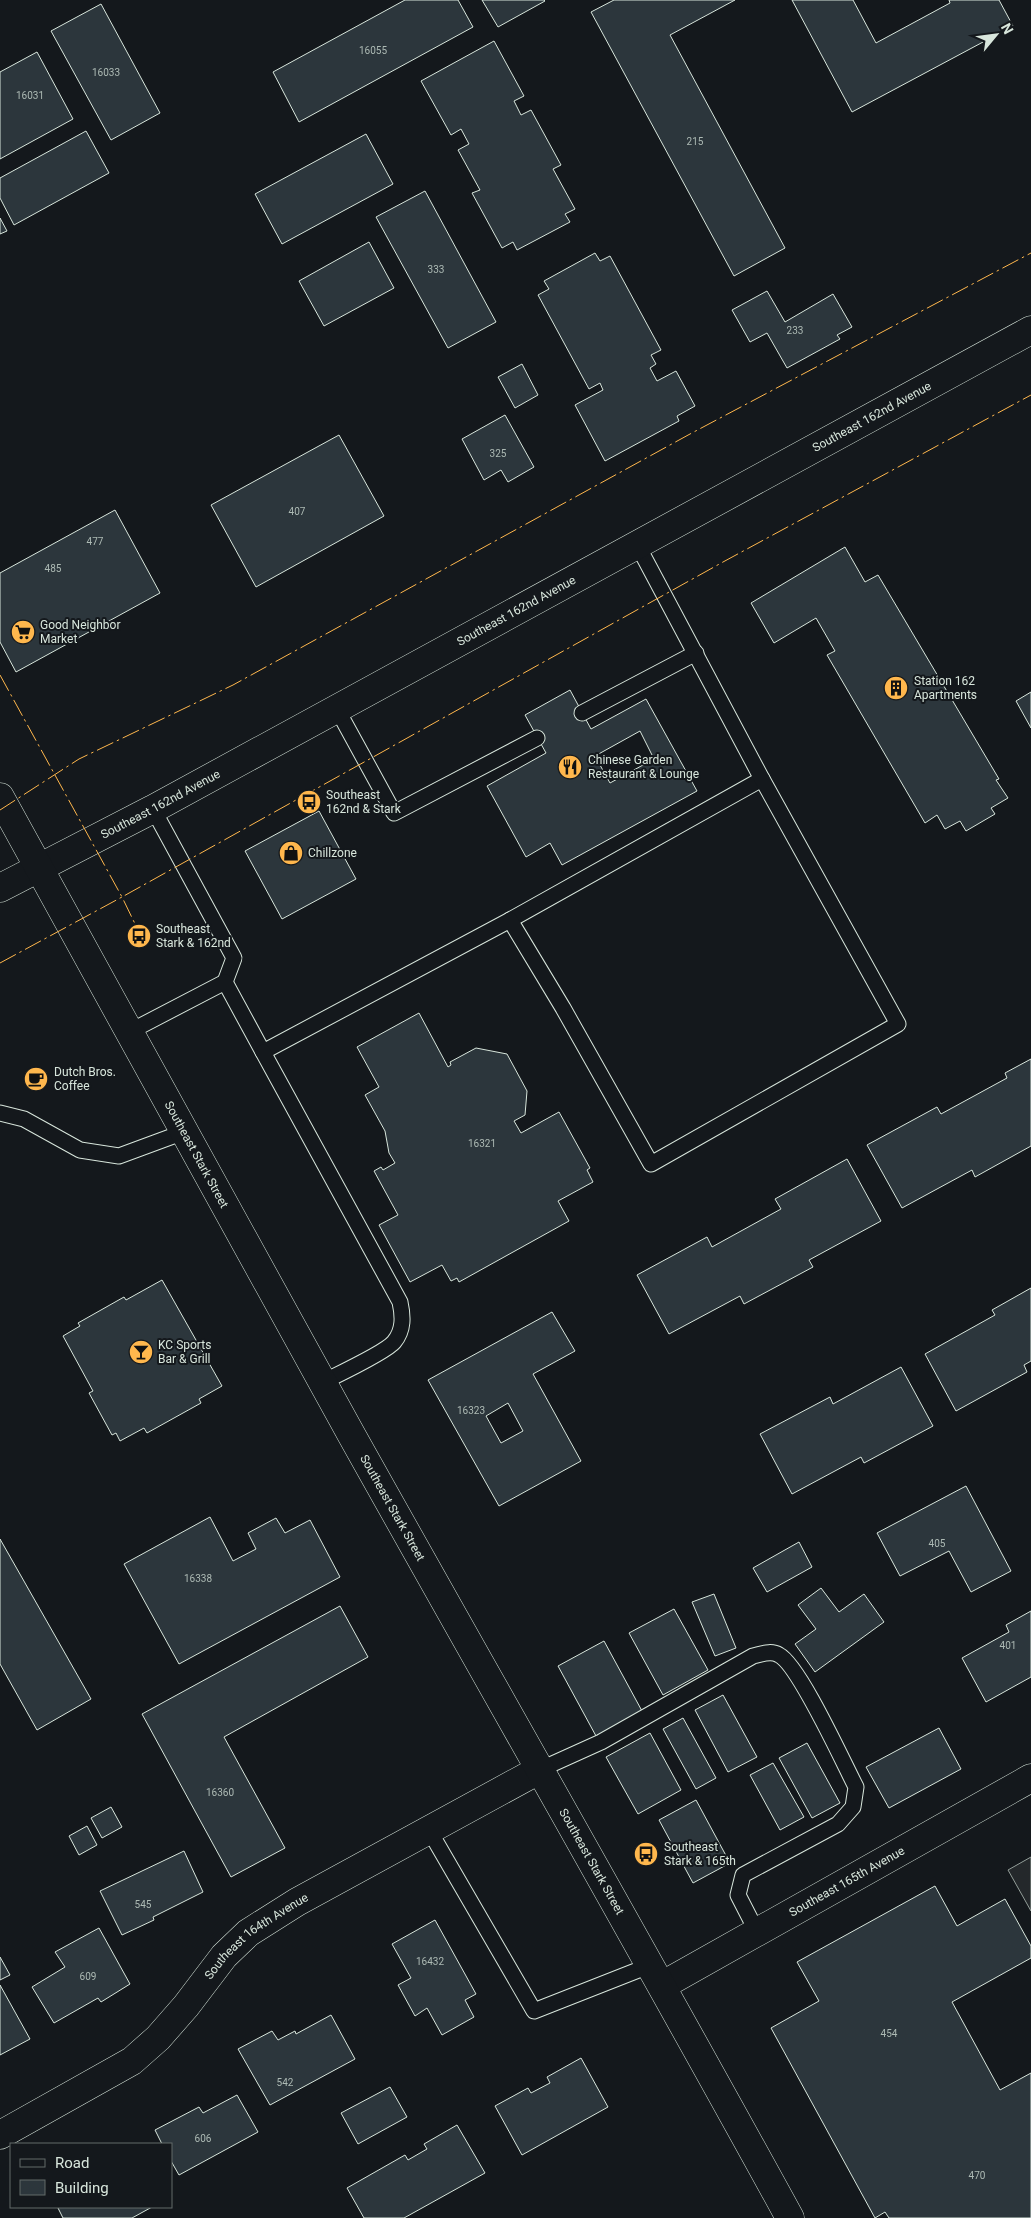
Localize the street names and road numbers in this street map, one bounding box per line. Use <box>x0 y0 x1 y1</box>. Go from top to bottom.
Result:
street label: Southeast 162nd Avenue <box>810 379 934 455</box>
street label: Southeast 162nd Avenue <box>454 573 578 649</box>
street label: Southeast 162nd Avenue <box>98 767 223 842</box>
street label: Southeast Stark Street <box>162 1099 231 1210</box>
street label: Southeast Stark Street <box>357 1452 428 1563</box>
street label: Southeast Stark Street <box>556 1806 627 1917</box>
street label: Southeast 165th Avenue <box>787 1844 907 1920</box>
street label: Southeast 164th Avenue <box>202 1890 310 1982</box>

